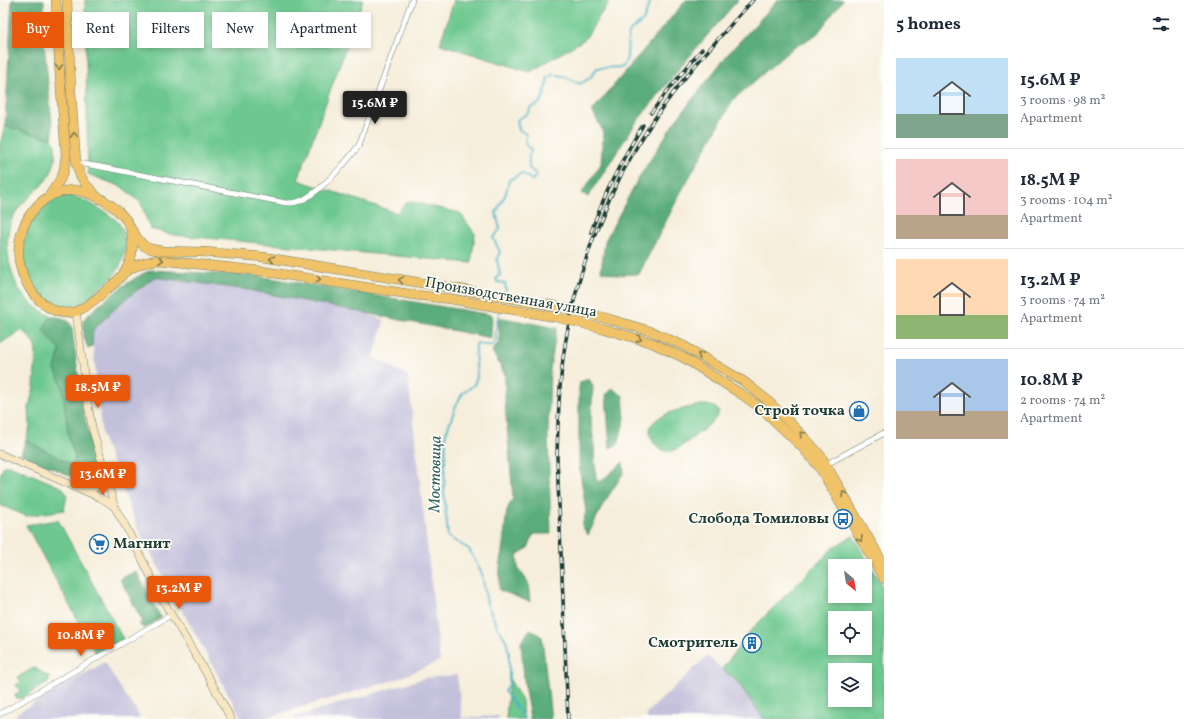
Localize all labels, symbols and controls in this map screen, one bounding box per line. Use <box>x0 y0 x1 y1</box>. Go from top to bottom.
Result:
chip: Buy <box>12 12 64 48</box>
chip: Rent <box>72 12 129 48</box>
chip: Filters <box>137 12 204 48</box>
chip: New <box>212 12 268 48</box>
chip: Apartment <box>276 12 371 48</box>
text: 5 homes <box>896 13 961 36</box>
icon: filters <box>1150 13 1172 35</box>
one-way arrow <box>55 64 64 70</box>
text: 15.6M ₽ <box>1020 69 1081 92</box>
icon: home <box>928 74 976 122</box>
pin: 15.6M ₽ <box>338 91 412 125</box>
text: 3 rooms · 98 m² <box>1020 92 1106 110</box>
text: 15.6M ₽ <box>352 95 398 113</box>
text: Apartment <box>1020 110 1083 128</box>
one-way arrow <box>69 132 78 138</box>
text: 18.5M ₽ <box>1020 169 1080 192</box>
icon: home <box>928 175 976 223</box>
text: 3 rooms · 104 m² <box>1020 192 1113 210</box>
text: Apartment <box>1020 210 1083 228</box>
one-way arrow <box>269 255 275 264</box>
one-way arrow <box>158 256 164 265</box>
text: 13.2M ₽ <box>1020 269 1081 292</box>
street label: Производственная улица <box>423 273 599 323</box>
one-way arrow <box>315 274 321 283</box>
icon: home <box>928 275 976 323</box>
one-way arrow <box>397 276 404 284</box>
text: 3 rooms · 74 m² <box>1020 292 1105 310</box>
text: Apartment <box>1020 310 1083 328</box>
one-way arrow <box>635 334 642 343</box>
one-way arrow <box>697 353 704 360</box>
text: 10.8M ₽ <box>1020 369 1083 392</box>
pin: 18.5M ₽ <box>61 375 135 409</box>
icon: home <box>928 375 976 423</box>
text: 18.5M ₽ <box>75 379 121 397</box>
text: 2 rooms · 74 m² <box>1020 392 1105 410</box>
shop icon: Строй точка <box>848 400 870 422</box>
place label: Строй точка <box>754 401 845 422</box>
text: Apartment <box>1020 410 1083 428</box>
one-way arrow <box>799 431 807 439</box>
water label: Мостовица <box>424 435 448 514</box>
pin: 13.6M ₽ <box>66 462 140 496</box>
text: 13.6M ₽ <box>80 466 126 484</box>
one-way arrow <box>841 491 849 498</box>
bus stop icon: Слобода Томиловы <box>832 508 854 530</box>
place label: Слобода Томиловы <box>688 509 829 530</box>
supermarket icon: Магнит <box>88 533 110 555</box>
place label: Магнит <box>113 534 171 555</box>
one-way arrow <box>856 534 863 542</box>
north arrow <box>828 559 872 603</box>
map controls <box>828 559 872 707</box>
pin: 13.2M ₽ <box>142 576 216 610</box>
text: 13.2M ₽ <box>156 580 202 598</box>
button: locate <box>828 611 872 655</box>
pin: 10.8M ₽ <box>44 623 118 657</box>
text: 10.8M ₽ <box>57 627 105 645</box>
building icon: Смотритель <box>741 632 763 654</box>
place label: Смотритель <box>648 633 738 654</box>
button: layers <box>828 663 872 707</box>

